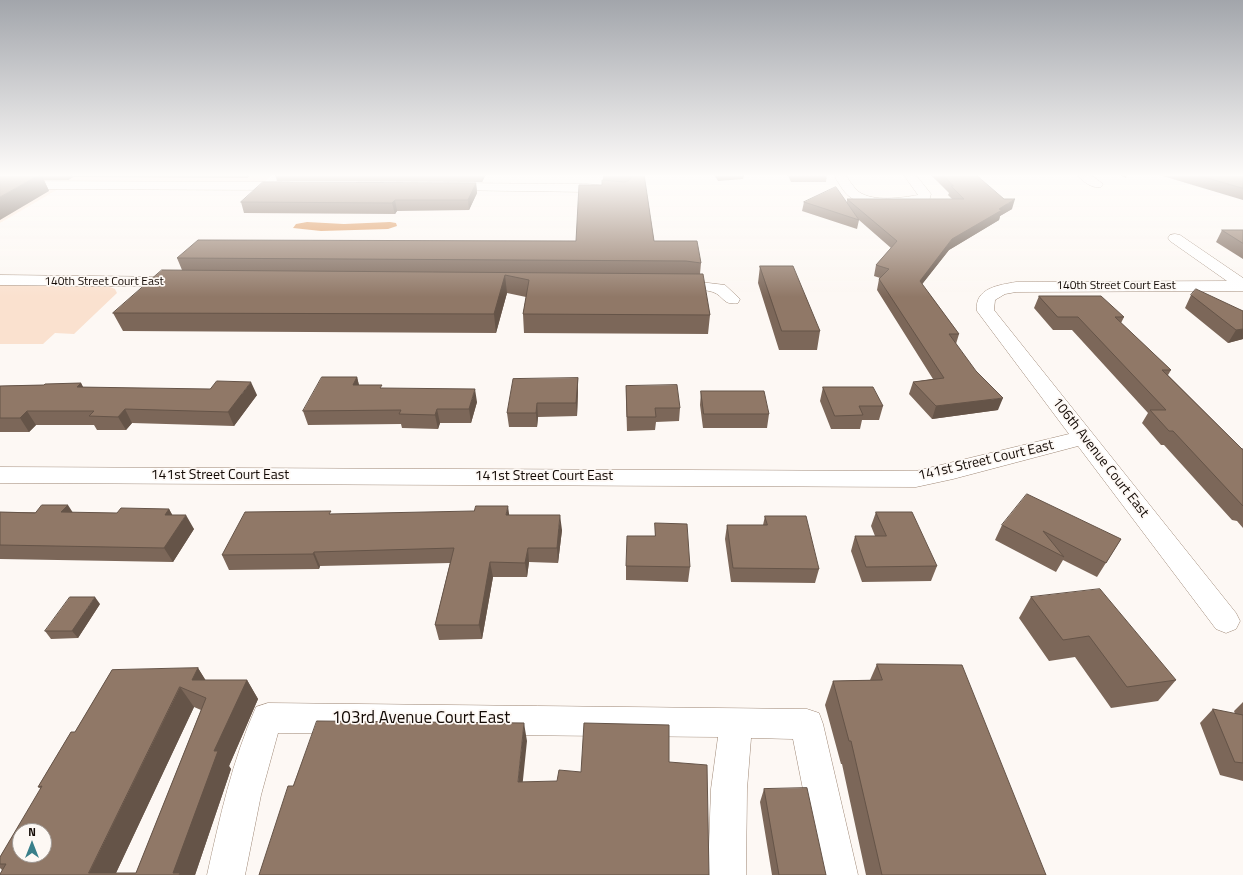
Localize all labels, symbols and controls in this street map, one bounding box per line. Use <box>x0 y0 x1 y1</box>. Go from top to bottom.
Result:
street label: 140th Street Court East <box>44 275 164 289</box>
street label: 140th Street Court East <box>1056 279 1176 293</box>
street label: 106th Avenue Court East <box>1048 395 1152 521</box>
street label: 141st Street Court East <box>917 437 1055 485</box>
street label: 141st Street Court East <box>151 468 289 484</box>
street label: 141st Street Court East <box>475 469 613 485</box>
street label: 103rd Avenue Court East <box>332 709 510 729</box>
north arrow <box>12 823 52 863</box>
text: N <box>28 824 36 840</box>

